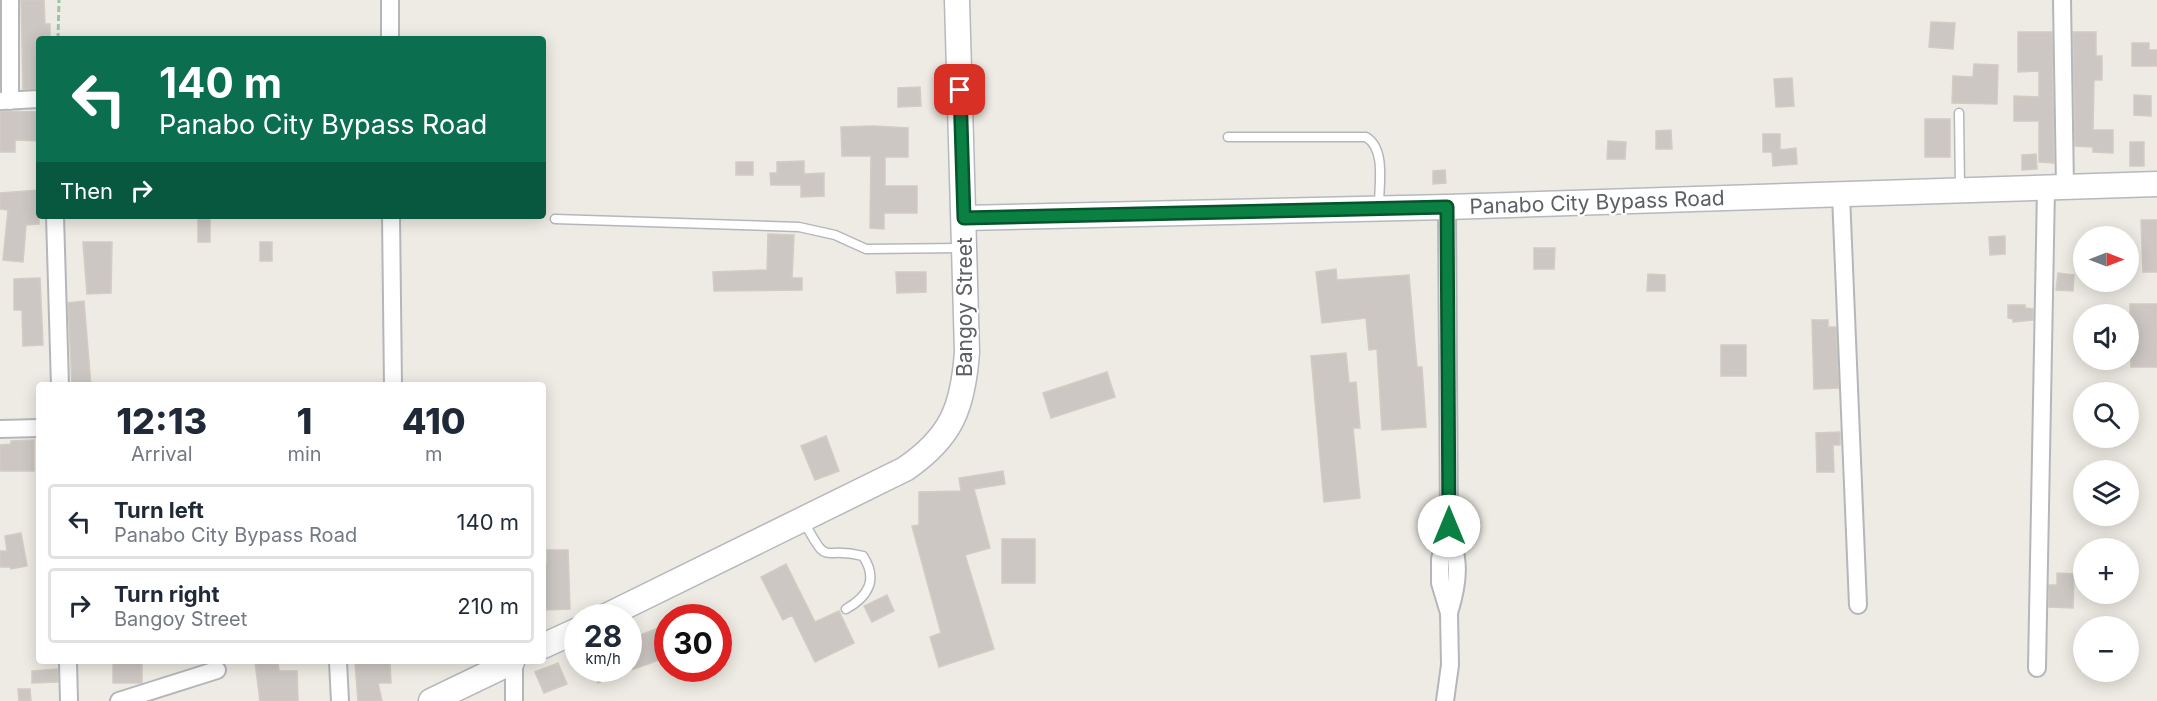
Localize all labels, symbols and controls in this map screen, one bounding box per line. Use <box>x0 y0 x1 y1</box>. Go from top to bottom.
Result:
text: 140 m <box>159 57 282 108</box>
icon: left <box>60 60 138 138</box>
pin <box>934 64 985 115</box>
icon: arrive <box>943 73 976 106</box>
text: Panabo City Bypass Road <box>159 108 487 141</box>
icon: right <box>125 174 158 207</box>
text: Then <box>60 178 113 204</box>
street label: Panabo City Bypass Road <box>1469 185 1725 219</box>
north arrow <box>2073 226 2139 292</box>
map controls <box>2073 226 2139 682</box>
street label: Bangoy Street <box>952 237 977 377</box>
button: sound <box>2073 304 2139 370</box>
button: search <box>2073 382 2139 448</box>
text: 12:13 <box>116 399 207 443</box>
text: 1 <box>297 399 312 443</box>
text: 410 <box>402 399 466 443</box>
text: Arrival <box>131 442 193 466</box>
text: min <box>287 442 322 466</box>
text: m <box>425 442 443 466</box>
button: layers <box>2073 460 2139 526</box>
position arrow <box>1417 494 1481 558</box>
text: Turn left <box>114 497 204 523</box>
icon: left <box>63 505 96 538</box>
text: 140 m <box>457 509 519 535</box>
text: Panabo City Bypass Road <box>114 523 357 547</box>
button: + <box>2073 538 2139 604</box>
text: Turn right <box>114 581 220 607</box>
icon: right <box>63 589 96 622</box>
text: 210 m <box>457 593 519 619</box>
speed limit sign: 30 <box>654 604 732 682</box>
text: Bangoy Street <box>114 607 247 631</box>
button: − <box>2073 616 2139 682</box>
text: 28 <box>584 618 622 654</box>
text: km/h <box>585 649 621 668</box>

